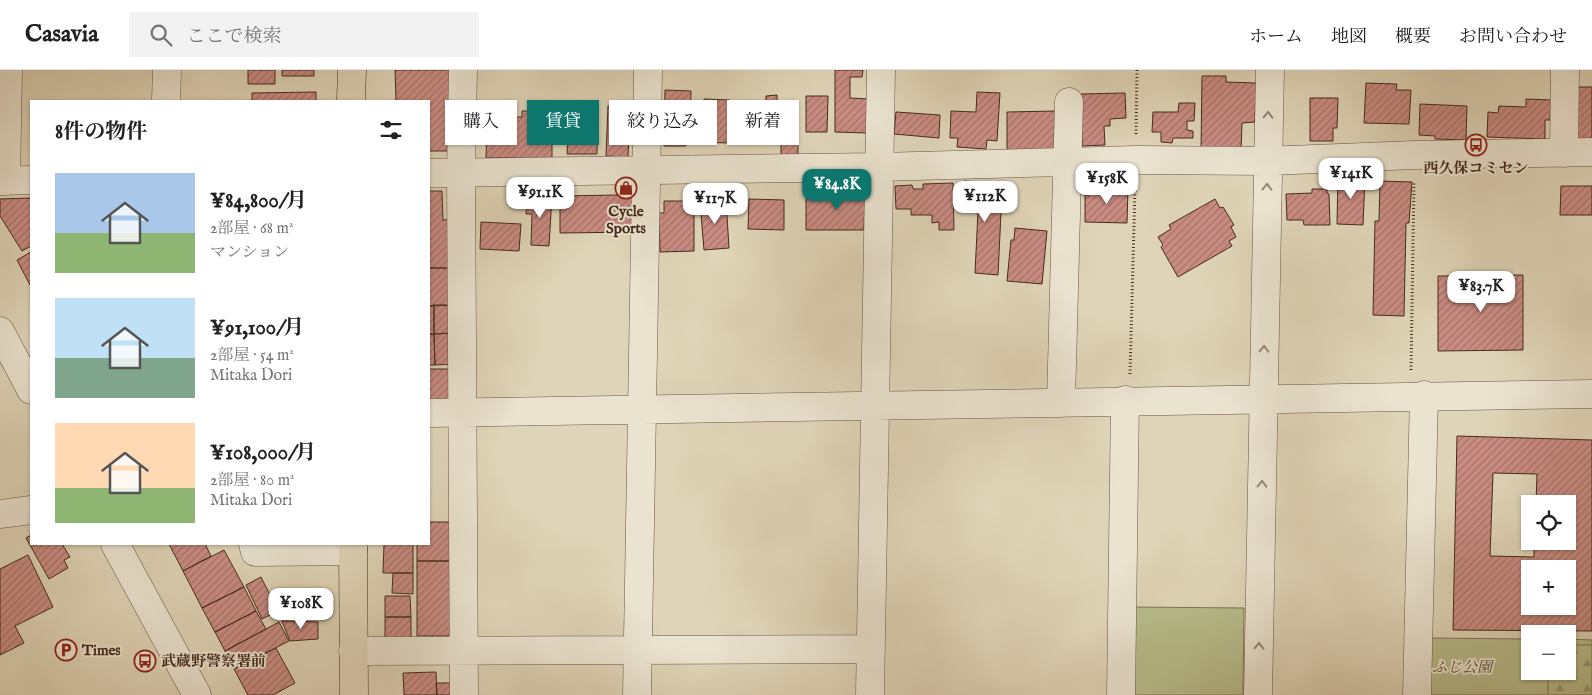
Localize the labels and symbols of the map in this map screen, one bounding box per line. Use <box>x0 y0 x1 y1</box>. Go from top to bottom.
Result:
one-way arrow <box>1263 111 1274 119</box>
bus stop icon: 西久保コミセン <box>1464 133 1488 157</box>
pin: ¥141K <box>1316 158 1386 200</box>
place label: 西久保コミセン <box>1423 159 1529 178</box>
pin: ¥158K <box>1072 162 1142 205</box>
pin: ¥84.8K <box>796 168 878 211</box>
pin: ¥91.1K <box>499 176 581 219</box>
shop icon: Cycle Sports <box>614 176 638 200</box>
pin: ¥112K <box>950 180 1020 223</box>
pin: ¥117K <box>680 182 750 225</box>
one-way arrow <box>1262 183 1272 190</box>
place label: Cycle Sports <box>606 202 647 238</box>
pin: ¥83.7K <box>1440 270 1522 313</box>
one-way arrow <box>1259 345 1269 353</box>
one-way arrow <box>1256 480 1267 488</box>
pin: ¥108K <box>266 588 336 630</box>
parking icon: Times <box>54 638 78 662</box>
place label: Times <box>81 641 121 660</box>
one-way arrow <box>1253 642 1264 650</box>
bus stop icon: 武蔵野警察署前 <box>133 649 157 673</box>
place label: 武蔵野警察署前 <box>161 652 266 671</box>
park label: ふじ公園 <box>1432 658 1495 677</box>

